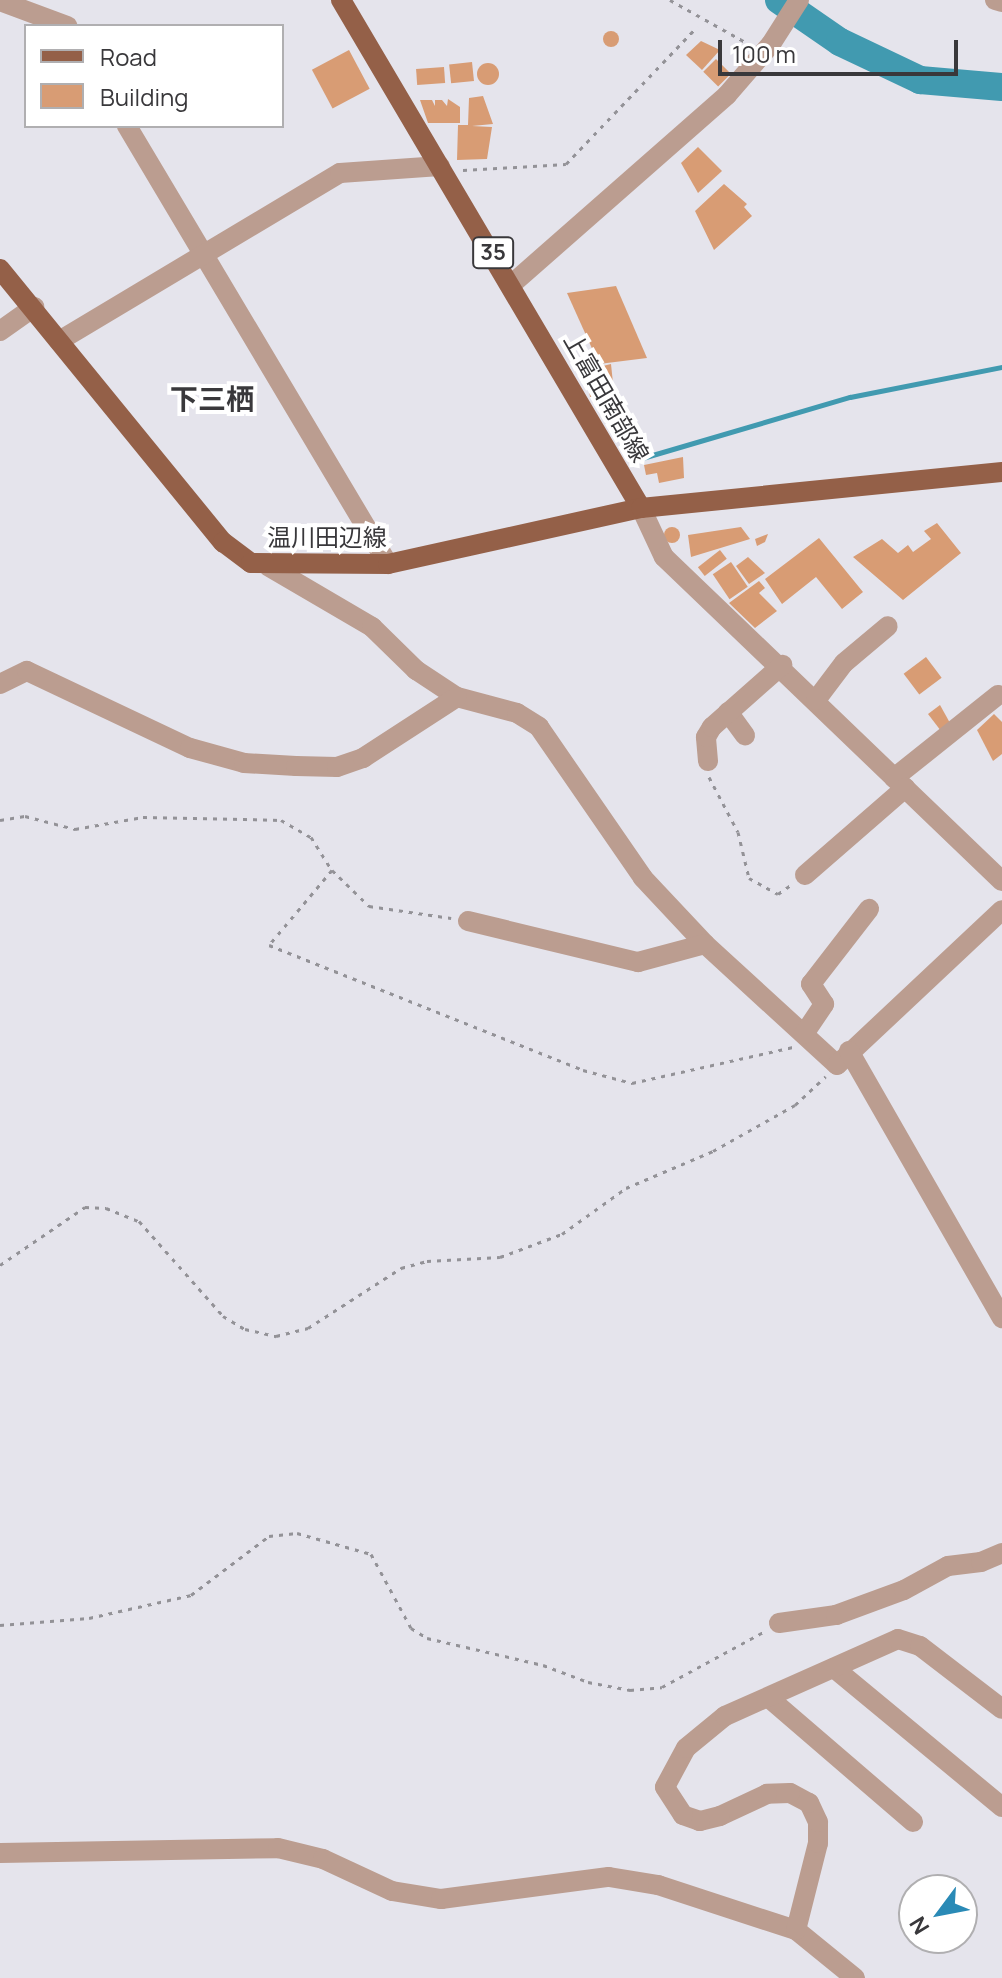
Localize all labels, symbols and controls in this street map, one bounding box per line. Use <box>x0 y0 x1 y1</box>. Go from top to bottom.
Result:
legend <box>24 24 284 128</box>
scale bar <box>722 24 962 74</box>
text: 100 m <box>732 37 796 70</box>
text: Road <box>100 40 157 73</box>
text: Building <box>100 80 188 113</box>
road number: 35 <box>471 235 515 271</box>
street label: 上富田南部線 <box>559 327 655 467</box>
district label: 下三栖 <box>170 381 254 415</box>
street label: 温川田辺線 <box>267 523 387 551</box>
north arrow <box>898 1874 978 1954</box>
text: N <box>902 1911 936 1940</box>

